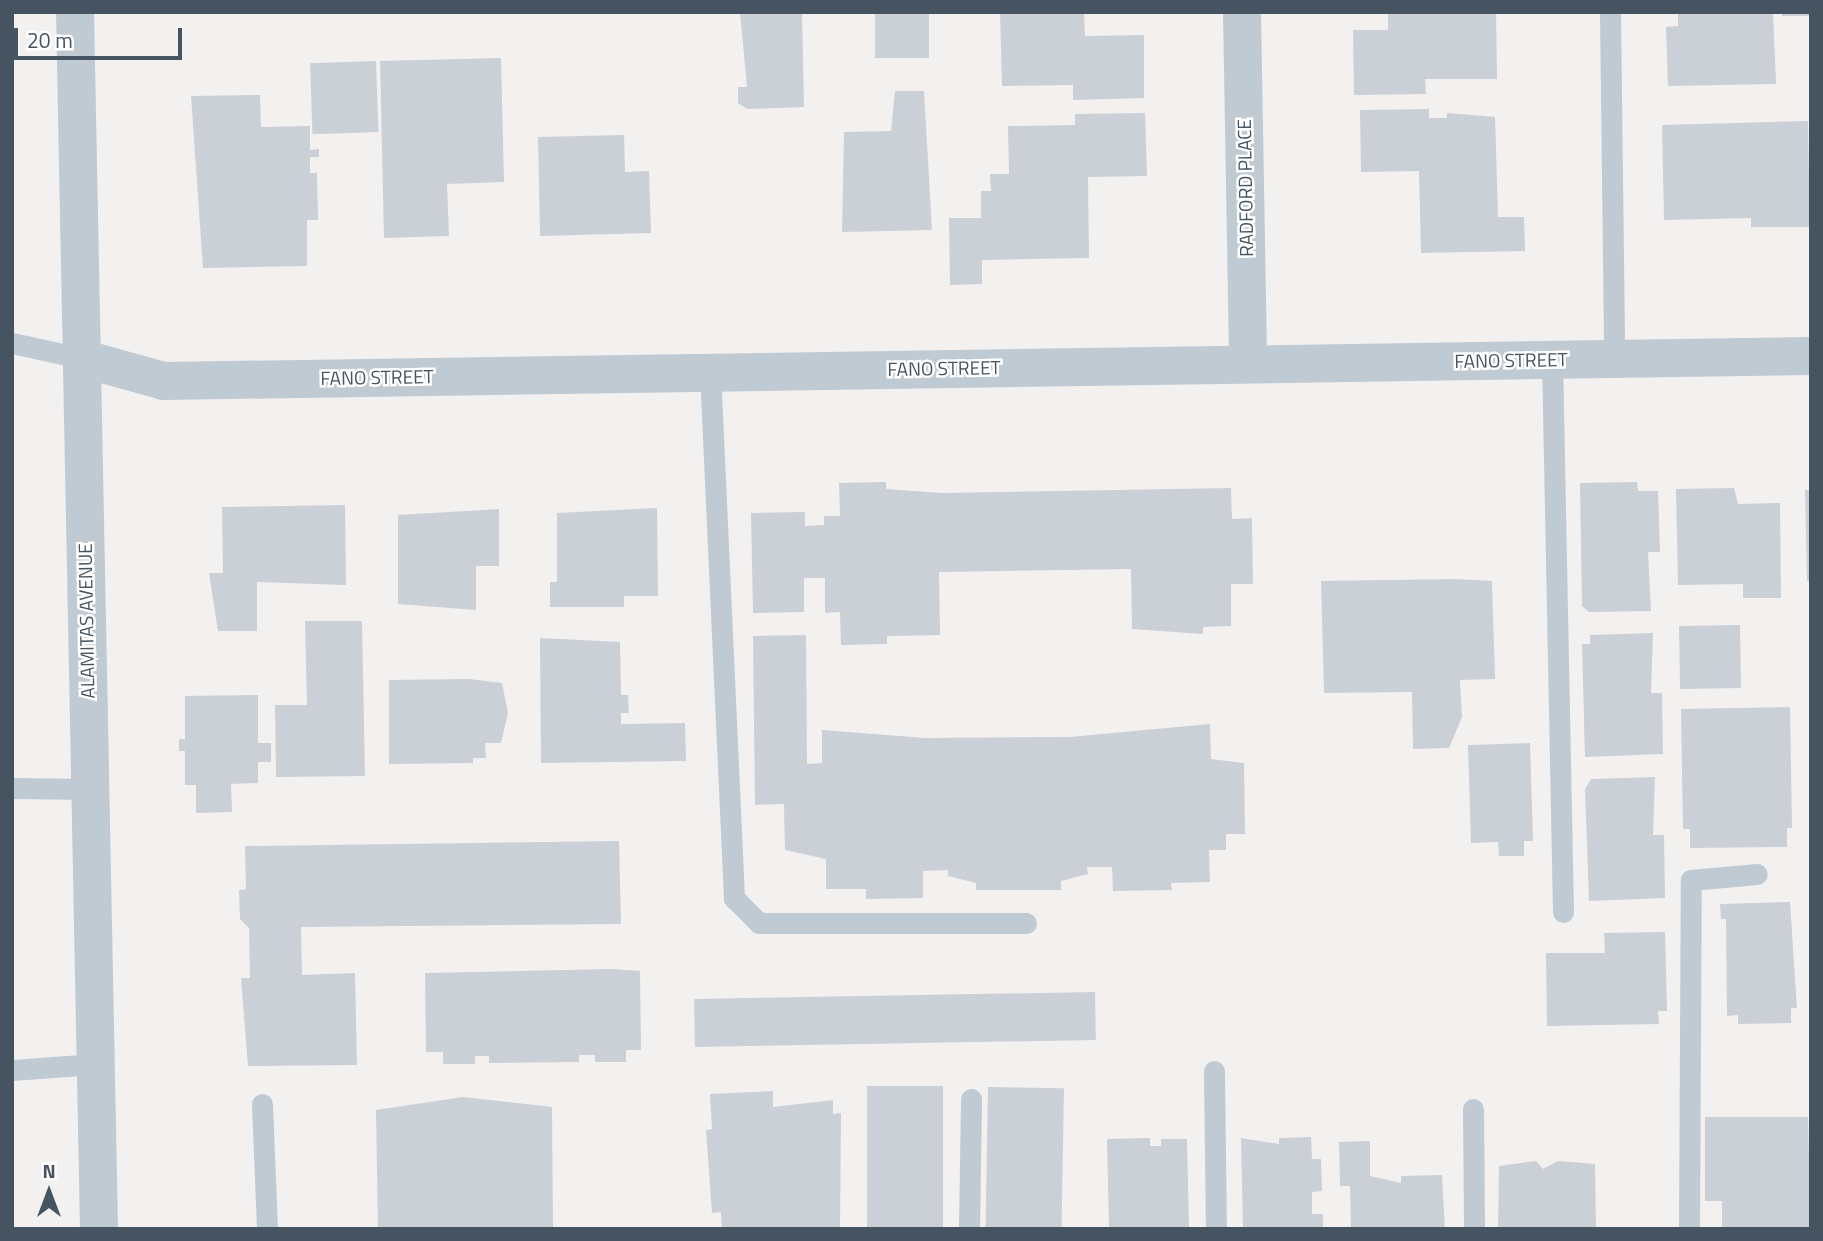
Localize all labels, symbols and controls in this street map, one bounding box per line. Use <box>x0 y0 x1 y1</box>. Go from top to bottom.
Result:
scale bar <box>18 14 186 58</box>
text: 20 m <box>27 24 73 56</box>
street label: RADFORD PLACE <box>1232 119 1258 257</box>
street label: FANO STREET <box>1454 348 1568 372</box>
street label: FANO STREET <box>887 356 1001 380</box>
street label: FANO STREET <box>320 365 434 389</box>
street label: ALAMITAS AVENUE <box>73 543 99 699</box>
text: N <box>42 1156 56 1185</box>
north arrow <box>14 1157 84 1227</box>

